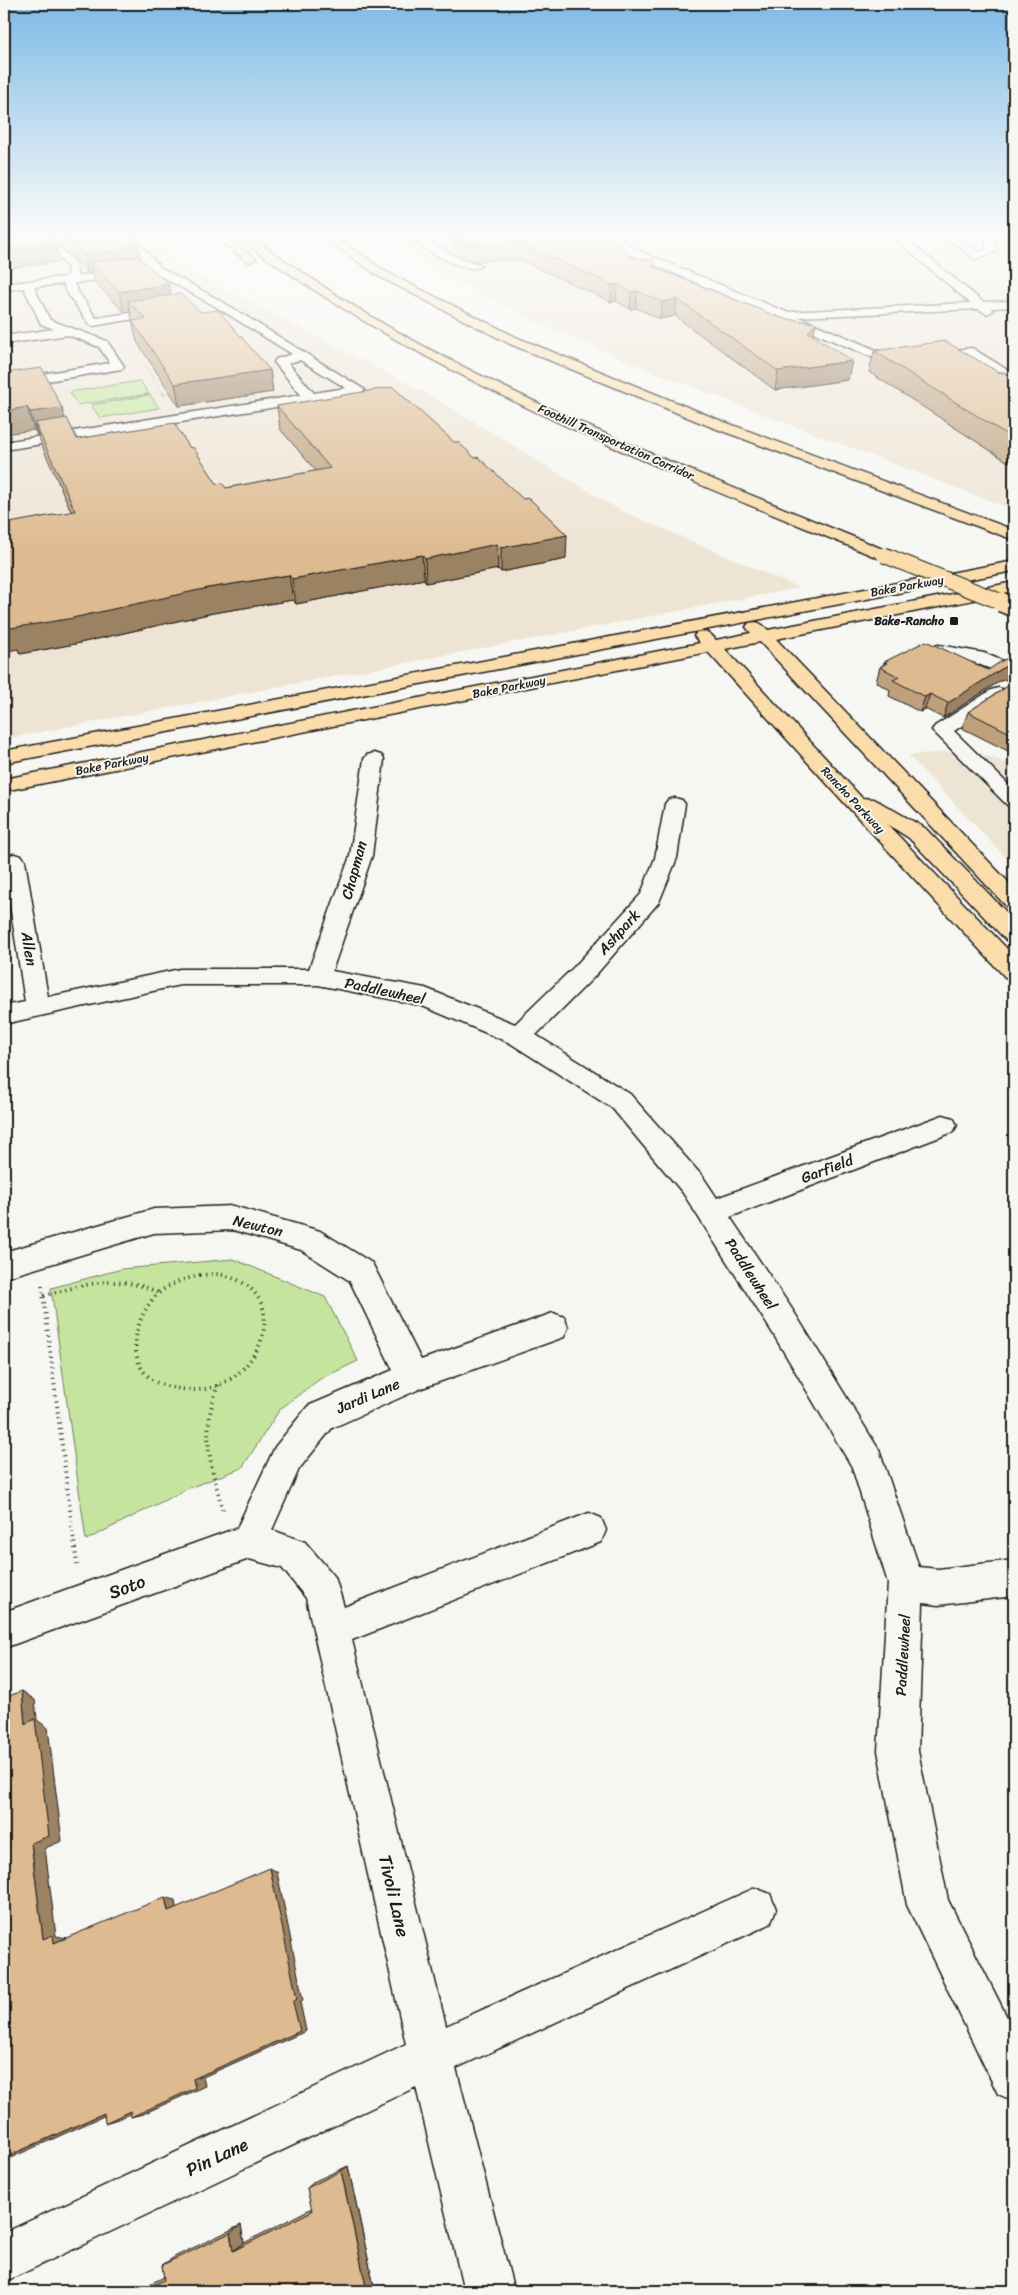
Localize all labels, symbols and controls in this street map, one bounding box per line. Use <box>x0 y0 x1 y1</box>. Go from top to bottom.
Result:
street label: Foothill Transportation Corridor <box>534 398 699 487</box>
street label: Bake Parkway <box>869 569 946 603</box>
place label: Bake-Rancho <box>874 610 945 632</box>
marker: Bake-Rancho <box>948 615 960 627</box>
street label: Bake Parkway <box>470 669 548 705</box>
street label: Bake Parkway <box>73 746 151 782</box>
street label: Rancho Parkway <box>815 761 891 840</box>
street label: Chapman <box>334 838 374 902</box>
street label: Ashpark <box>591 903 647 962</box>
street label: Allen <box>13 929 45 968</box>
street label: Paddlewheel <box>342 970 428 1012</box>
street label: Garfield <box>797 1147 858 1191</box>
street label: Newton <box>230 1207 286 1245</box>
street label: Paddlewheel <box>718 1233 785 1316</box>
street label: Jardi Lane <box>331 1371 404 1421</box>
street label: Soto <box>104 1566 150 1608</box>
street label: Paddlewheel <box>888 1613 918 1697</box>
street label: Tivoli Lane <box>369 1852 419 1940</box>
street label: Pin Lane <box>180 2128 254 2185</box>

